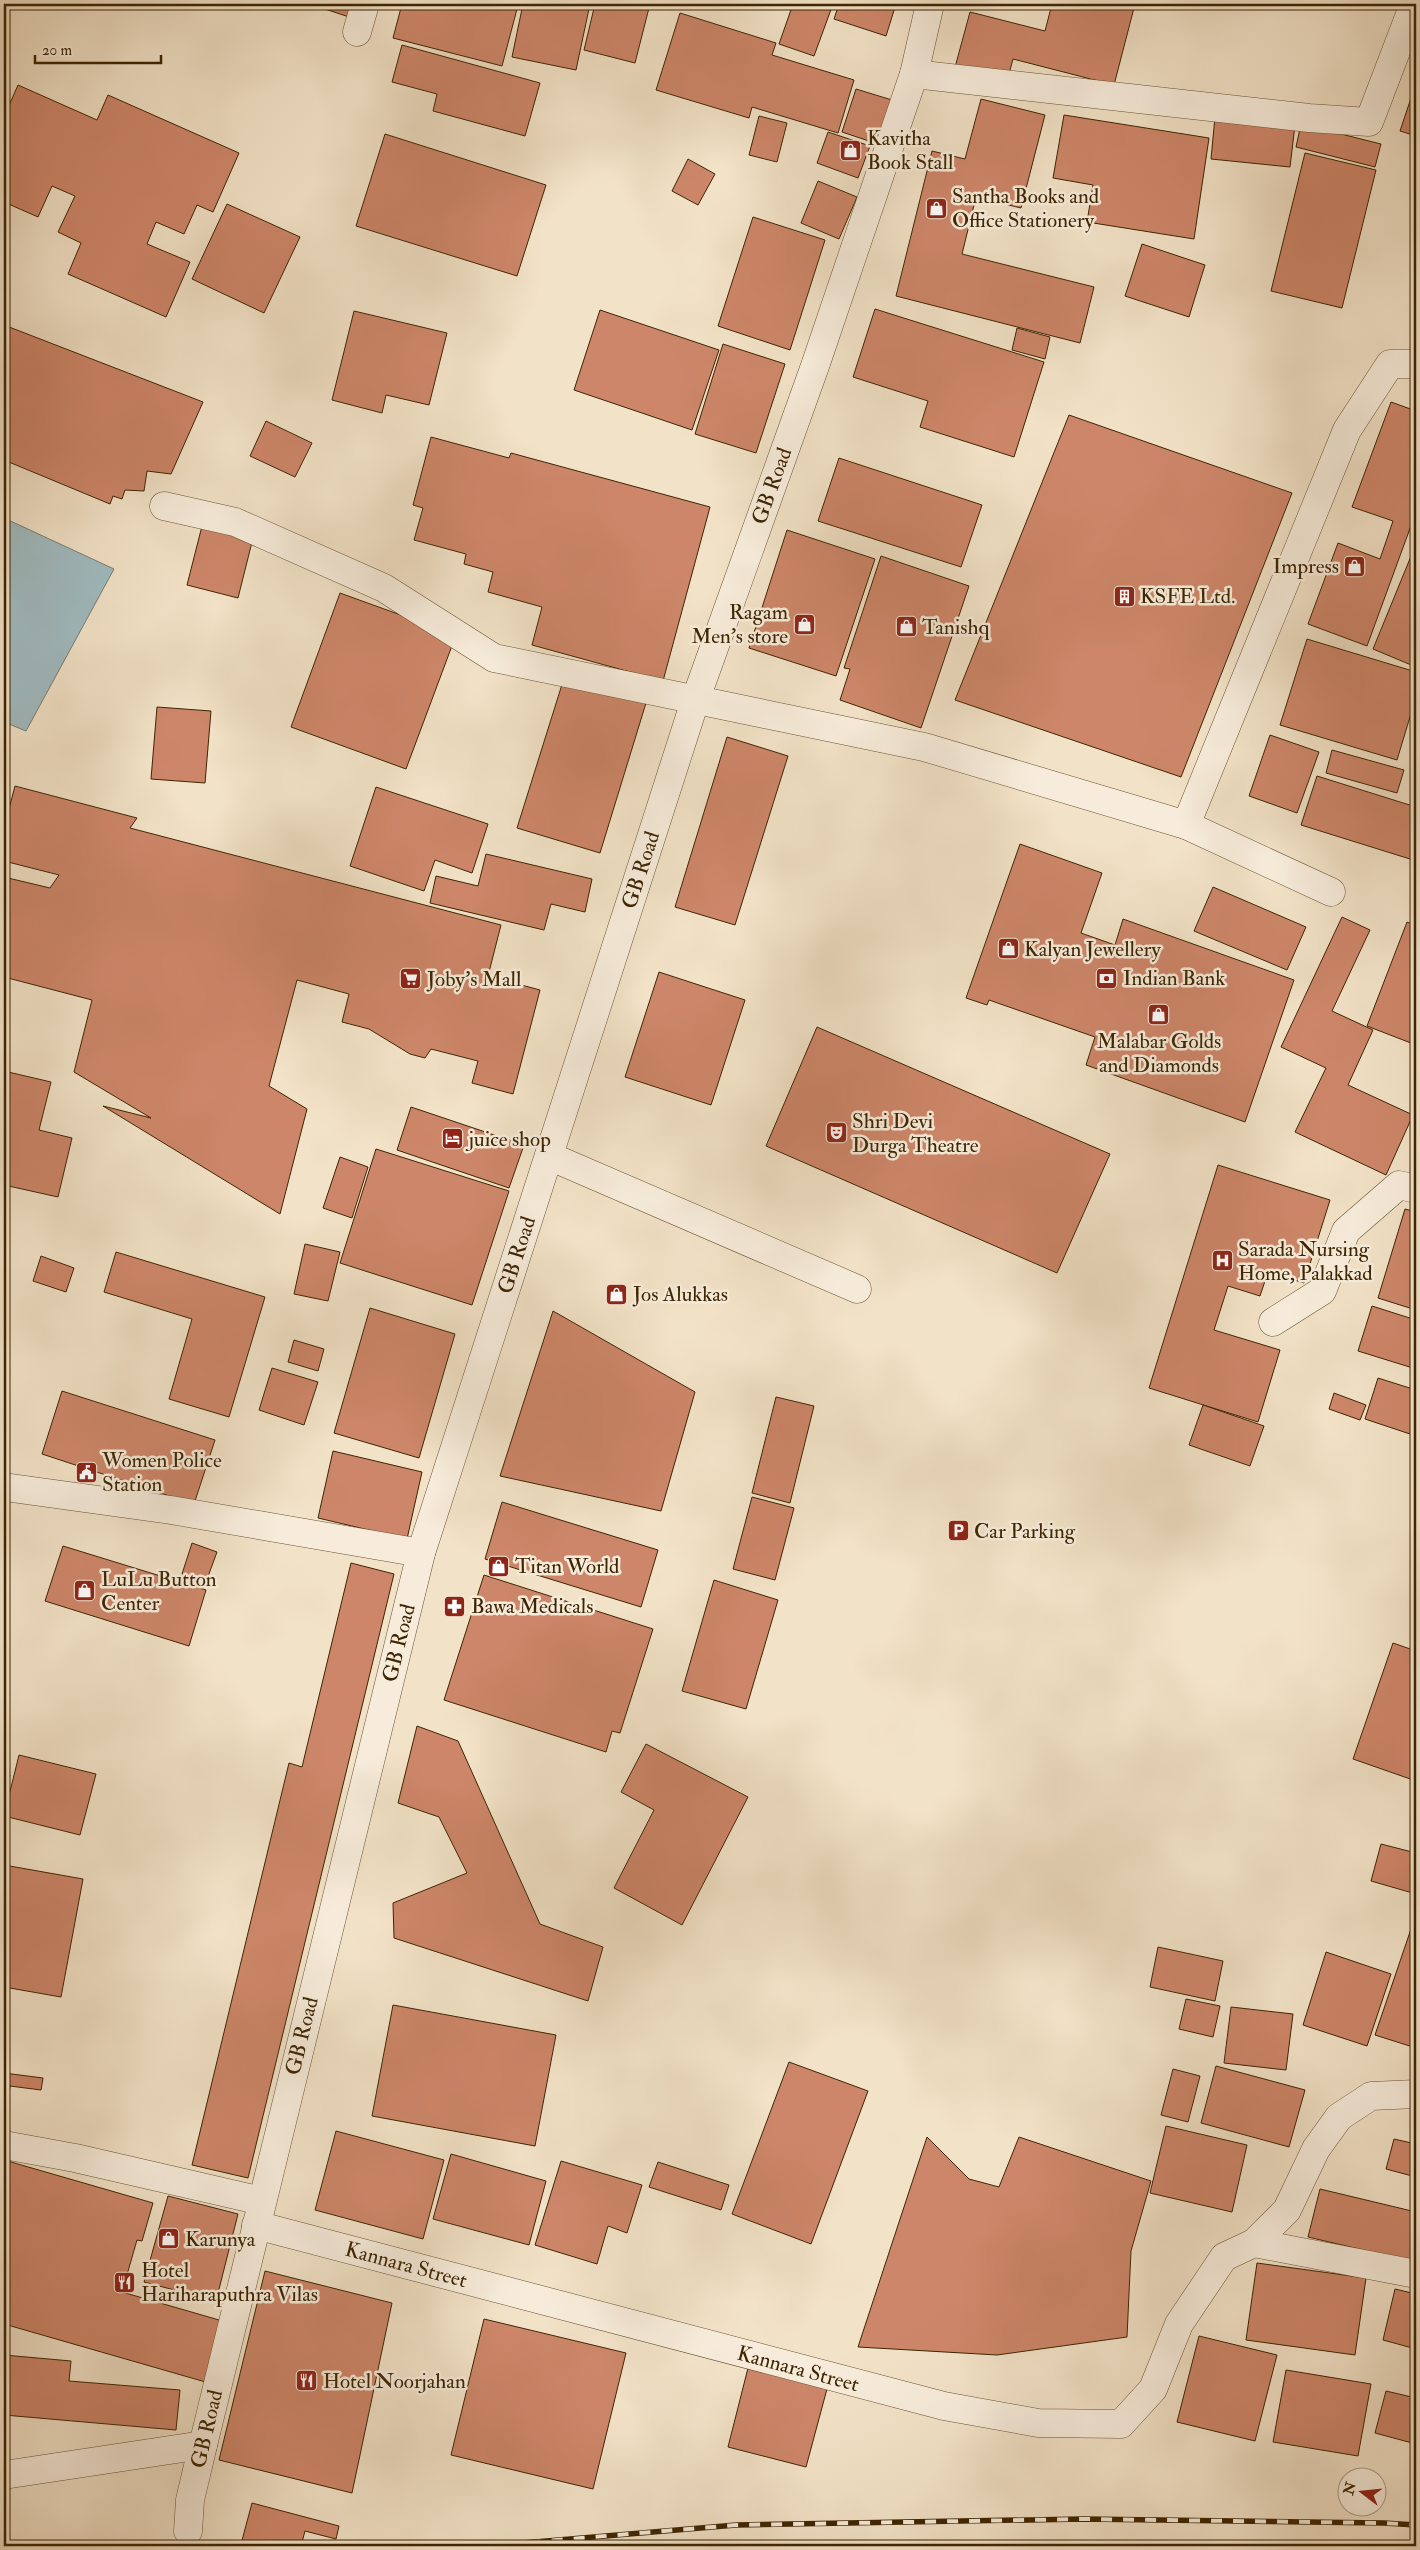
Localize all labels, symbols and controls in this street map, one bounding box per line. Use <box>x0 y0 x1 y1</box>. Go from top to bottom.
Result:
scale bar <box>35 32 161 64</box>
text: 20 m <box>42 41 72 60</box>
place label: Kavitha Book Stall <box>867 125 954 176</box>
shop icon: Kavitha Book Stall <box>839 138 863 162</box>
place label: Santha Books and Office Stationery <box>952 183 1100 234</box>
shop icon: Santha Books and Office Stationery <box>924 196 948 220</box>
street label: GB Road <box>746 443 799 528</box>
place label: Impress <box>1273 553 1339 580</box>
shop icon: Impress <box>1343 554 1367 578</box>
place label: KSFE Ltd. <box>1140 583 1235 610</box>
building icon: KSFE Ltd. <box>1112 584 1136 608</box>
place label: Ragam Men's store <box>691 599 788 650</box>
shop icon: Ragam Men's store <box>792 612 816 636</box>
place label: Tanishq <box>922 614 989 641</box>
shop icon: Tanishq <box>894 615 918 639</box>
street label: GB Road <box>616 827 666 912</box>
place label: Kalyan Jewellery <box>1024 936 1161 963</box>
shop icon: Kalyan Jewellery <box>996 937 1020 961</box>
place label: Indian Bank <box>1123 965 1225 992</box>
place label: Joby's Mall <box>426 966 522 993</box>
bank icon: Indian Bank <box>1095 966 1119 990</box>
supermarket icon: Joby's Mall <box>399 967 423 991</box>
shop icon: Malabar Golds and Diamonds <box>1147 1002 1171 1026</box>
place label: Malabar Golds and Diamonds <box>1097 1028 1221 1079</box>
place label: Shri Devi Durga Theatre <box>852 1108 979 1159</box>
theatre icon: Shri Devi Durga Theatre <box>824 1121 848 1145</box>
place label: juice shop <box>465 1126 551 1153</box>
hotel icon: juice shop <box>441 1127 465 1151</box>
street label: GB Road <box>492 1212 542 1297</box>
place label: Sarada Nursing Home, Palakkad <box>1238 1236 1373 1287</box>
hospital icon: Sarada Nursing Home, Palakkad <box>1210 1249 1234 1273</box>
place label: Jos Alukkas <box>632 1281 728 1308</box>
shop icon: Jos Alukkas <box>605 1282 629 1306</box>
place label: Women Police Station <box>101 1447 222 1498</box>
public building icon: Women Police Station <box>74 1460 98 1484</box>
place label: Car Parking <box>974 1518 1076 1545</box>
parking icon: Car Parking <box>946 1519 970 1543</box>
place label: Titan World <box>515 1553 620 1580</box>
shop icon: Titan World <box>487 1554 511 1578</box>
place label: LuLu Button Center <box>101 1566 217 1617</box>
shop icon: LuLu Button Center <box>73 1579 97 1603</box>
place label: Bawa Medicals <box>471 1593 593 1620</box>
pharmacy icon: Bawa Medicals <box>443 1594 467 1618</box>
street label: GB Road <box>376 1600 422 1685</box>
street label: GB Road <box>279 1993 325 2078</box>
place label: Karunya <box>185 2226 256 2253</box>
shop icon: Karunya <box>157 2227 181 2251</box>
street label: Kannara Street <box>342 2236 470 2294</box>
place label: Hotel Hariharaputhra Vilas <box>141 2257 318 2308</box>
restaurant icon: Hotel Hariharaputhra Vilas <box>113 2270 137 2294</box>
street label: Kannara Street <box>734 2340 862 2398</box>
place label: Hotel Noorjahan <box>323 2368 466 2395</box>
restaurant icon: Hotel Noorjahan <box>295 2369 319 2393</box>
street label: GB Road <box>185 2386 229 2471</box>
north arrow <box>1338 2468 1388 2518</box>
text: N <box>1340 2480 1360 2498</box>

